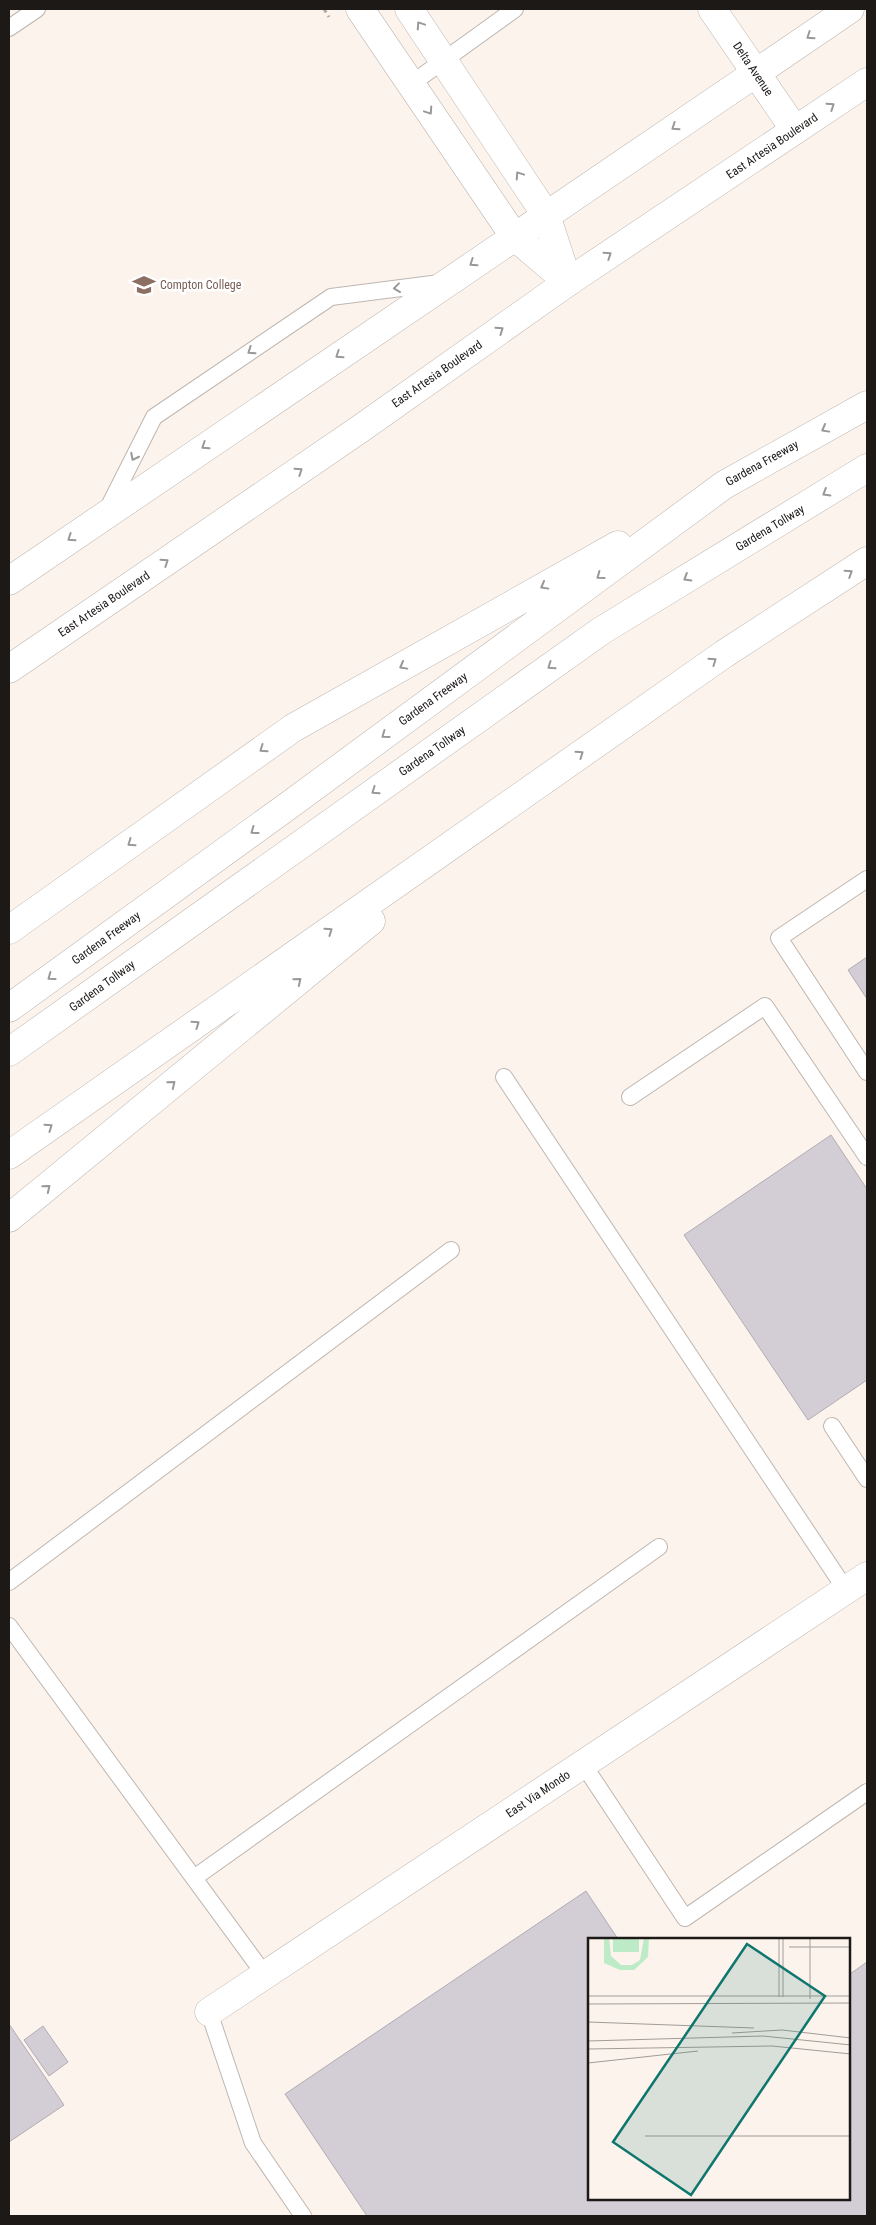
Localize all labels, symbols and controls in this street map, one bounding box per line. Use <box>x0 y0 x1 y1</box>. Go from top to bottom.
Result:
one-way arrow <box>417 21 426 30</box>
one-way arrow <box>806 30 815 39</box>
street label: Delta Avenue <box>730 39 776 99</box>
one-way arrow <box>825 103 834 112</box>
one-way arrow <box>423 105 432 114</box>
street label: East Artesia Boulevard <box>724 110 820 182</box>
one-way arrow <box>671 121 680 131</box>
one-way arrow <box>516 171 525 180</box>
one-way arrow <box>603 252 612 261</box>
one-way arrow <box>470 257 479 266</box>
school or university icon: Compton College <box>131 272 157 298</box>
place label: Compton College <box>160 278 242 292</box>
one-way arrow <box>392 282 400 293</box>
one-way arrow <box>494 327 504 336</box>
street label: East Artesia Boulevard <box>389 337 485 410</box>
one-way arrow <box>248 345 257 354</box>
one-way arrow <box>335 349 345 358</box>
one-way arrow <box>821 422 830 432</box>
street label: Gardena Freeway <box>723 437 801 489</box>
one-way arrow <box>201 440 211 449</box>
one-way arrow <box>130 452 140 461</box>
one-way arrow <box>293 468 303 477</box>
one-way arrow <box>822 487 831 497</box>
street label: Gardena Tollway <box>733 502 807 554</box>
one-way arrow <box>67 532 77 541</box>
one-way arrow <box>159 559 168 568</box>
street label: East Artesia Boulevard <box>56 568 152 640</box>
one-way arrow <box>844 569 853 579</box>
one-way arrow <box>596 570 606 579</box>
one-way arrow <box>684 572 693 582</box>
one-way arrow <box>540 580 549 590</box>
one-way arrow <box>707 658 717 667</box>
one-way arrow <box>399 660 408 670</box>
one-way arrow <box>547 660 557 669</box>
street label: Gardena Freeway <box>396 669 470 729</box>
street label: Gardena Tollway <box>396 723 468 779</box>
one-way arrow <box>381 729 391 738</box>
one-way arrow <box>259 743 269 752</box>
one-way arrow <box>574 751 584 760</box>
one-way arrow <box>372 785 381 794</box>
one-way arrow <box>250 825 260 834</box>
one-way arrow <box>127 837 136 846</box>
street label: Gardena Freeway <box>69 908 143 968</box>
one-way arrow <box>323 928 333 937</box>
street label: Gardena Tollway <box>66 958 138 1014</box>
one-way arrow <box>47 971 57 980</box>
one-way arrow <box>292 979 301 987</box>
one-way arrow <box>190 1021 200 1030</box>
one-way arrow <box>166 1082 175 1090</box>
one-way arrow <box>43 1124 52 1133</box>
one-way arrow <box>41 1184 50 1193</box>
street label: East Via Mondo <box>503 1767 573 1821</box>
inset map <box>588 1938 851 2200</box>

